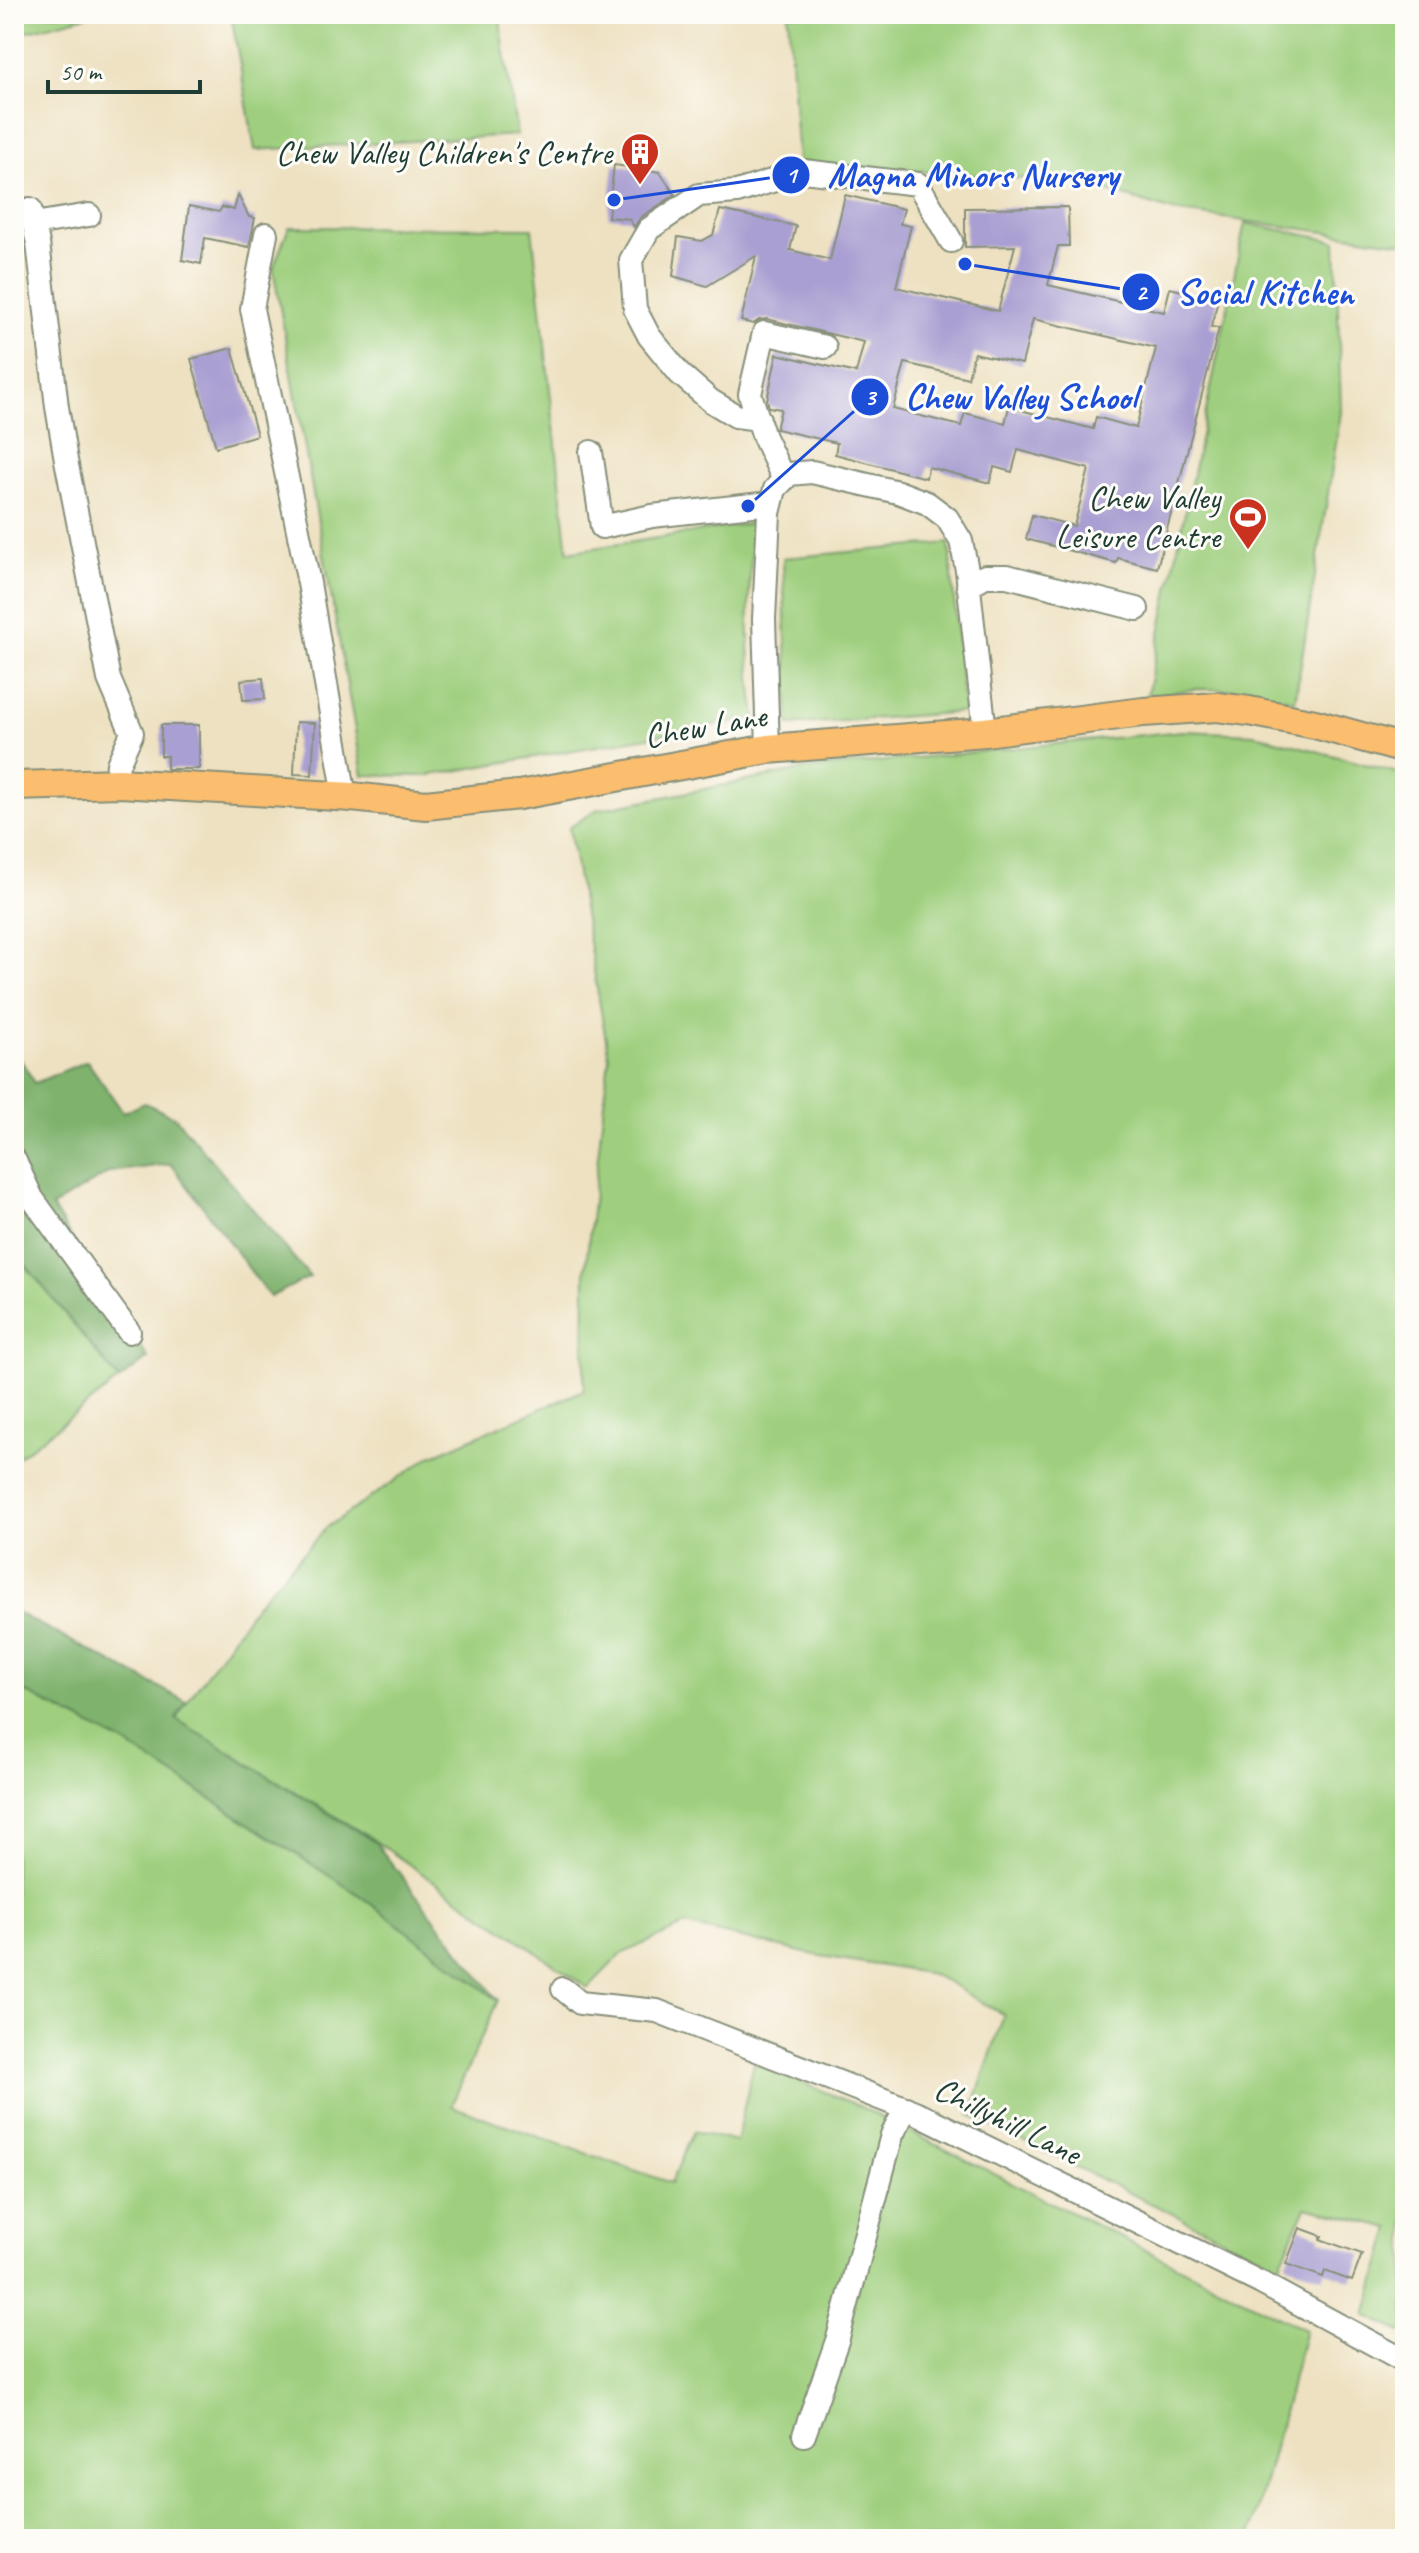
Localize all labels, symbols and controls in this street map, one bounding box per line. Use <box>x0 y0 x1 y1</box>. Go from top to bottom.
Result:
scale bar <box>48 44 200 94</box>
text: 50 m <box>60 57 103 87</box>
place label: Chew Valley Children's Centre <box>276 131 614 174</box>
building icon: Chew Valley Children's Centre <box>619 131 661 186</box>
callout: Magna Minors Nursery <box>771 145 1134 205</box>
text: Magna Minors Nursery <box>828 152 1122 198</box>
text: 1 <box>786 160 800 190</box>
callout: Social Kitchen <box>1121 262 1370 322</box>
text: Social Kitchen <box>1177 269 1356 315</box>
text: 2 <box>1136 277 1149 307</box>
callout: Chew Valley School <box>850 367 1153 427</box>
text: Chew Valley School <box>905 374 1143 420</box>
text: 3 <box>865 382 878 412</box>
place label: Chew Valley Leisure Centre <box>1055 476 1222 558</box>
sports icon: Chew Valley Leisure Centre <box>1227 496 1269 551</box>
street label: Chew Lane <box>641 693 771 757</box>
street label: Chillyhill Lane <box>928 2067 1091 2176</box>

